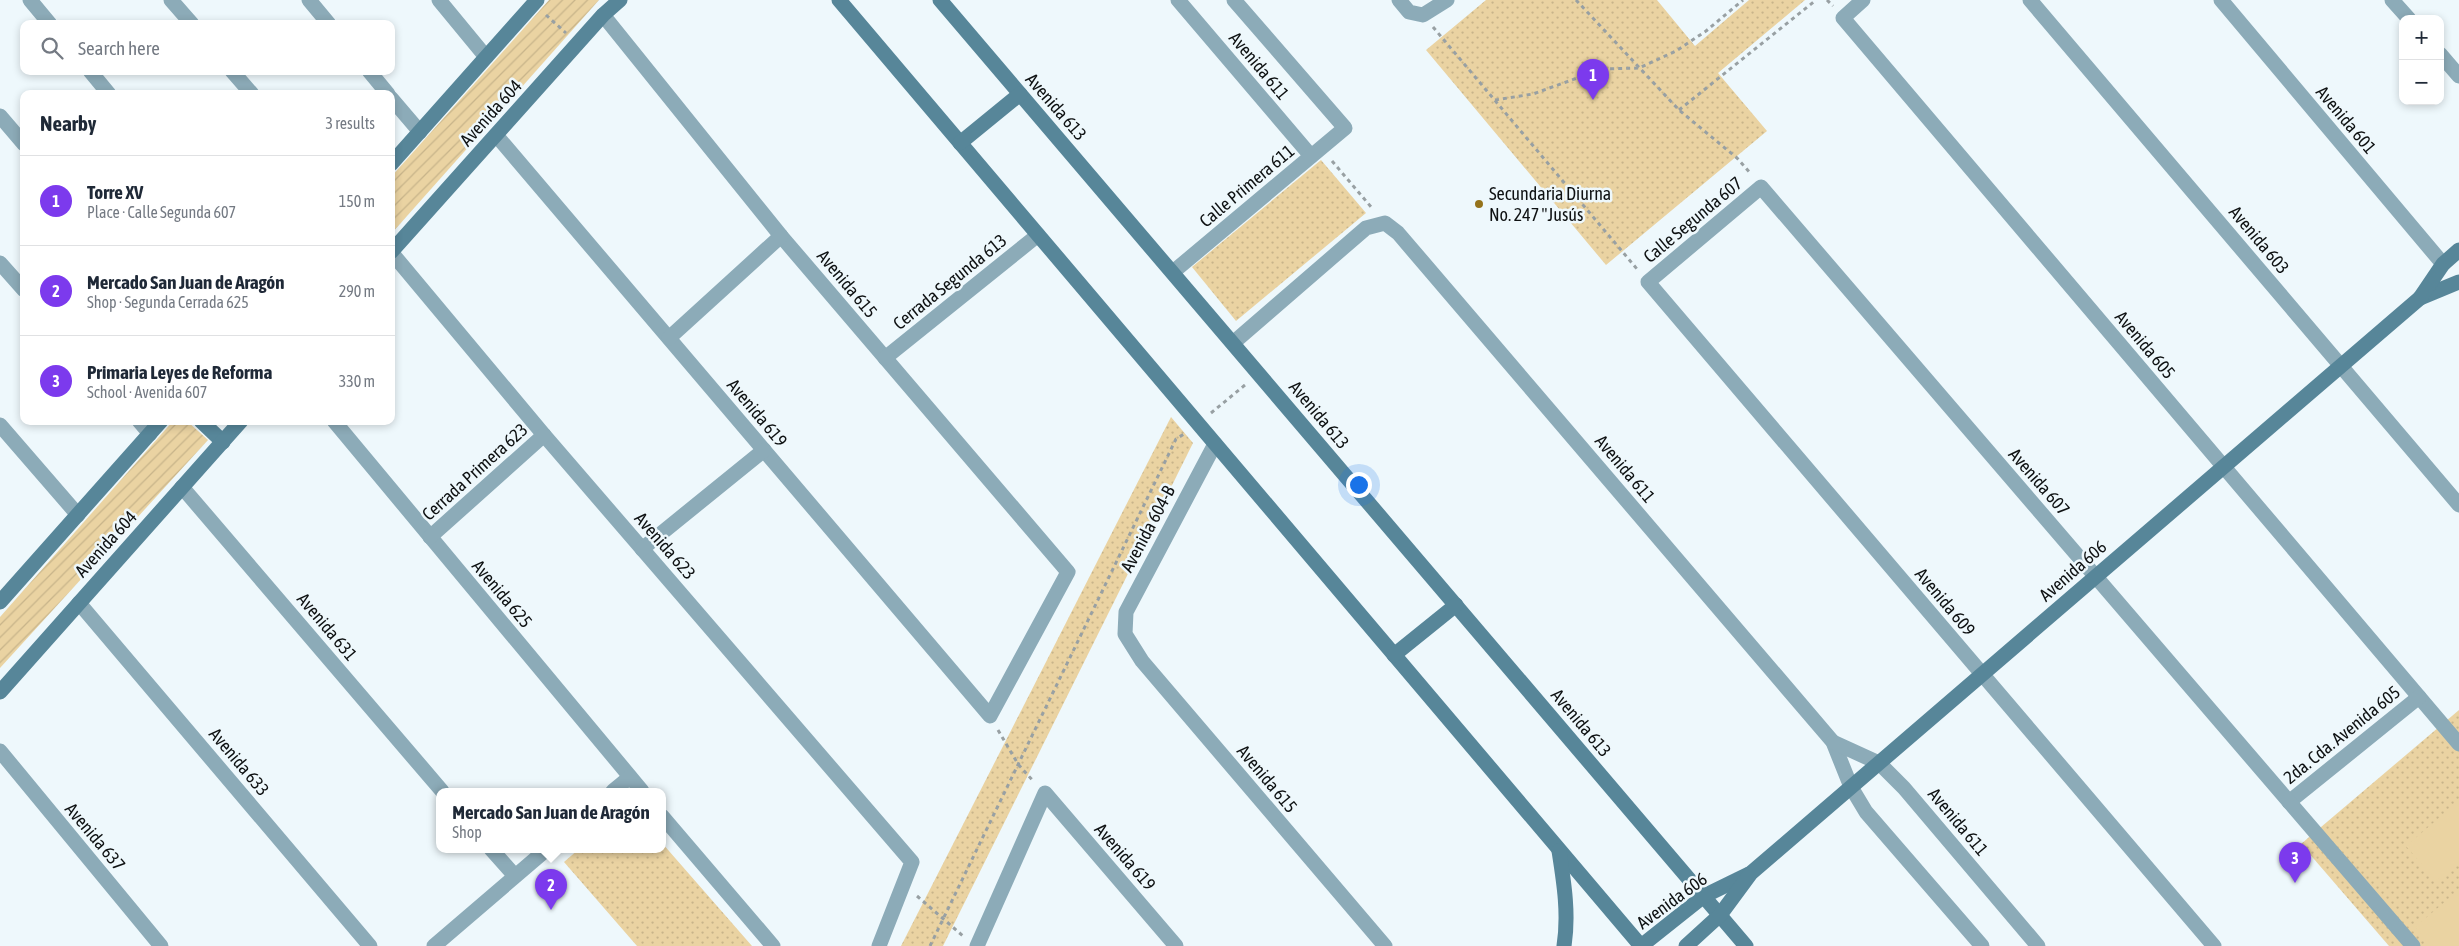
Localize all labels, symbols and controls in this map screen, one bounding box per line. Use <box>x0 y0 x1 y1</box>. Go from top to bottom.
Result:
map controls <box>2399 15 2444 105</box>
button: + <box>2399 15 2444 60</box>
search box <box>20 20 395 75</box>
street label: Avenida 611 <box>1225 28 1294 104</box>
icon: search <box>38 34 66 62</box>
text: Search here <box>78 37 160 59</box>
pin: 1 <box>1577 59 1609 100</box>
button: − <box>2399 60 2444 105</box>
street label: Avenida 613 <box>1022 69 1091 144</box>
street label: Avenida 604 <box>455 75 526 150</box>
street label: Avenida 601 <box>2312 82 2381 158</box>
text: Nearby <box>40 111 96 135</box>
text: 3 results <box>325 114 375 132</box>
street label: Calle Primera 611 <box>1195 140 1298 231</box>
street label: Calle Segunda 607 <box>1639 172 1746 267</box>
text: Torre XV <box>87 181 143 203</box>
place label: Secundaria Diurna No. 247 "Jusús <box>1489 183 1611 225</box>
text: 1 <box>52 192 60 210</box>
text: 150 m <box>339 192 375 210</box>
marker: Secundaria Diurna No. 247 "Jusús <box>1473 198 1485 210</box>
street label: Avenida 603 <box>2225 202 2294 278</box>
text: Place · Calle Segunda 607 <box>87 203 236 221</box>
street label: Cerrada Segunda 613 <box>889 229 1011 334</box>
street label: Avenida 615 <box>813 246 882 322</box>
text: Mercado San Juan de Aragón <box>87 271 284 293</box>
text: 2 <box>52 282 60 300</box>
text: 290 m <box>339 282 375 300</box>
text: Shop · Segunda Cerrada 625 <box>87 293 249 311</box>
street label: Avenida 605 <box>2111 307 2180 383</box>
text: Primaria Leyes de Reforma <box>87 361 272 383</box>
text: 3 <box>52 372 60 390</box>
text: 330 m <box>339 372 375 390</box>
street label: Avenida 619 <box>723 375 792 451</box>
street label: Avenida 613 <box>1285 377 1354 453</box>
text: School · Avenida 607 <box>87 383 207 401</box>
street label: Cerrada Primera 623 <box>418 419 532 525</box>
street label: Avenida 611 <box>1591 431 1660 507</box>
street label: Avenida 607 <box>2005 444 2074 519</box>
your location <box>1346 472 1372 498</box>
street label: Avenida 604-B <box>1116 482 1179 576</box>
street label: Avenida 604 <box>70 506 141 581</box>
street label: Avenida 623 <box>631 508 700 583</box>
street label: Avenida 606 <box>2035 536 2110 605</box>
street label: Avenida 625 <box>468 556 537 632</box>
street label: Avenida 609 <box>1911 564 1980 640</box>
street label: Avenida 631 <box>293 589 362 665</box>
street label: 2da. Cda. Avenida 605 <box>2279 681 2404 788</box>
street label: Avenida 613 <box>1547 685 1616 761</box>
street label: Avenida 633 <box>205 724 274 800</box>
street label: Avenida 615 <box>1233 741 1302 817</box>
street label: Avenida 611 <box>1924 784 1993 860</box>
popup <box>436 788 666 853</box>
street label: Avenida 637 <box>61 799 130 875</box>
text: Mercado San Juan de Aragón <box>452 801 650 823</box>
street label: Avenida 619 <box>1091 819 1160 894</box>
text: Shop <box>452 823 482 841</box>
pin: 3 <box>2279 842 2311 883</box>
street label: Avenida 606 <box>1632 868 1711 933</box>
pin: 2 <box>535 869 567 910</box>

